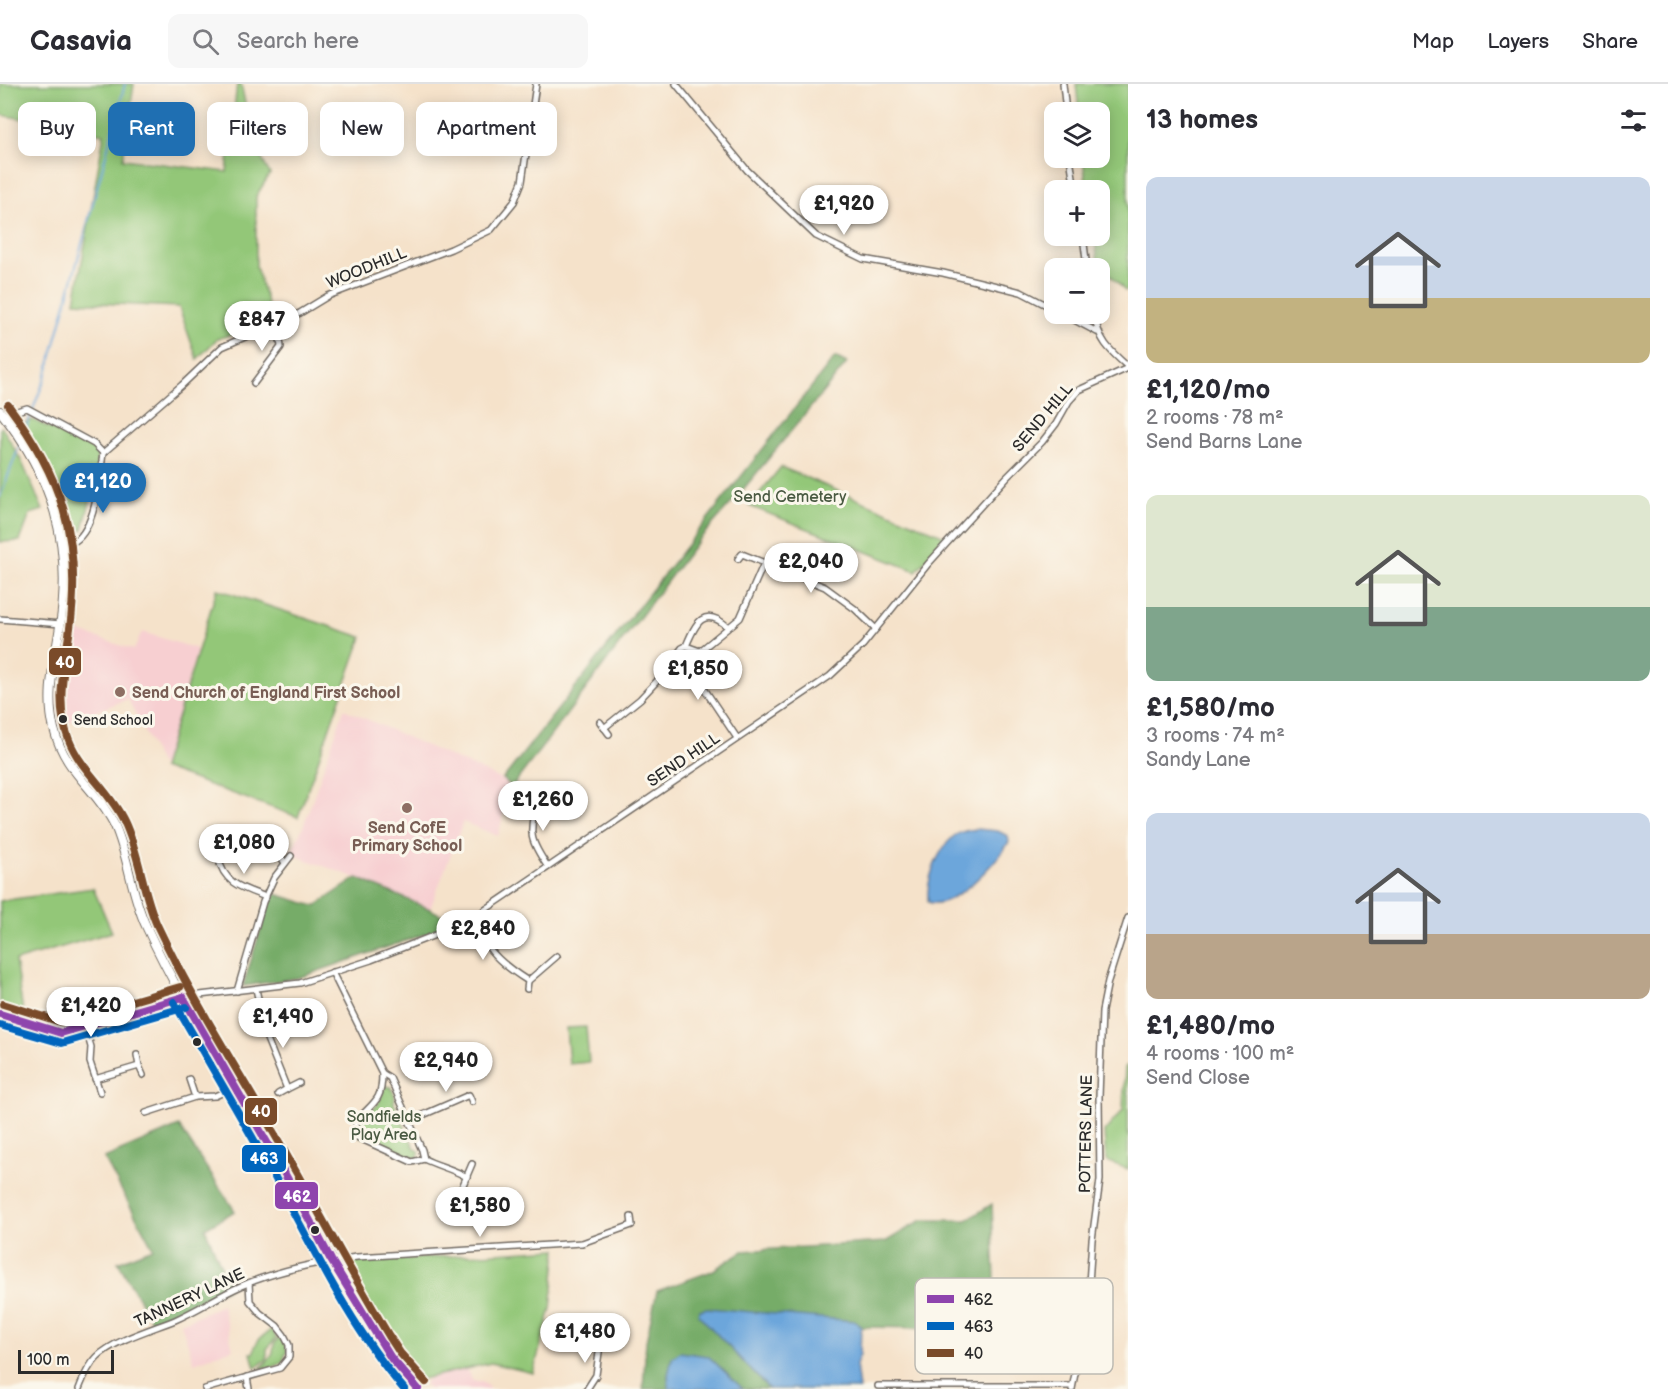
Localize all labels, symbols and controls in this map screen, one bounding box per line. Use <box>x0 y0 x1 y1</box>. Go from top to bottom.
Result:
search box <box>168 14 588 68</box>
text: Casavia <box>30 25 132 58</box>
icon: search <box>189 25 222 58</box>
text: Search here <box>237 28 359 55</box>
text: Map <box>1412 29 1454 54</box>
text: Layers <box>1487 29 1549 54</box>
text: Share <box>1582 29 1638 54</box>
chip: Buy <box>18 102 96 156</box>
chip: Rent <box>108 102 195 156</box>
chip: Filters <box>207 102 308 156</box>
chip: New <box>320 102 404 156</box>
chip: Apartment <box>416 102 557 156</box>
map controls <box>1044 102 1110 324</box>
button: layers <box>1044 102 1110 168</box>
icon: filters <box>1617 104 1650 137</box>
text: 13 homes <box>1146 105 1258 136</box>
button: + <box>1044 180 1110 246</box>
pin: £1,920 <box>795 185 893 236</box>
text: £1,920 <box>813 192 875 216</box>
icon: home <box>1344 216 1452 324</box>
street label: WOODHILL <box>324 243 410 293</box>
button: − <box>1044 258 1110 324</box>
pin: £847 <box>226 301 298 352</box>
text: £847 <box>238 308 286 332</box>
text: £1,120/mo <box>1146 375 1270 406</box>
street label: SEND HILL <box>1009 379 1078 456</box>
text: 2 rooms · 78 m² <box>1146 406 1284 430</box>
text: Send Barns Lane <box>1146 430 1302 454</box>
pin: £1,120 <box>54 463 152 514</box>
text: £1,120 <box>74 470 132 494</box>
park label: Send Cemetery <box>734 488 847 507</box>
icon: home <box>1344 534 1452 642</box>
pin: £2,040 <box>762 543 860 594</box>
text: £2,040 <box>778 550 844 574</box>
line badge: 40 <box>48 647 82 676</box>
pin: £1,850 <box>649 650 747 701</box>
text: 40 <box>55 654 75 673</box>
text: £1,850 <box>667 657 729 681</box>
place label: Send Church of England First School <box>132 684 400 703</box>
marker: Send Church of England First School <box>113 685 127 699</box>
text: £1,580/mo <box>1146 693 1275 724</box>
place label: Send School <box>74 712 153 729</box>
marker: Send School <box>57 713 69 725</box>
text: 3 rooms · 74 m² <box>1146 724 1285 748</box>
street label: SEND HILL <box>644 729 724 791</box>
text: Sandy Lane <box>1146 748 1251 772</box>
pin: £1,260 <box>494 781 592 832</box>
text: £1,260 <box>512 788 574 812</box>
marker: Send CofE Primary School <box>400 801 414 815</box>
place label: Send CofE Primary School <box>352 819 462 856</box>
pin: £1,080 <box>195 824 293 875</box>
text: £1,080 <box>213 831 275 855</box>
icon: home <box>1344 852 1452 960</box>
pin: £2,840 <box>434 910 532 961</box>
text: £2,840 <box>450 917 516 941</box>
pin: £1,420 <box>42 987 140 1038</box>
text: £1,420 <box>60 994 122 1018</box>
pin: £1,490 <box>234 998 332 1049</box>
text: £1,490 <box>252 1005 314 1029</box>
text: £1,480/mo <box>1146 1011 1275 1042</box>
unlabelled marker <box>191 1036 203 1048</box>
pin: £2,940 <box>397 1042 495 1093</box>
text: 4 rooms · 100 m² <box>1146 1042 1294 1066</box>
text: £2,940 <box>414 1049 478 1073</box>
text: Send Close <box>1146 1066 1250 1090</box>
street label: POTTERS LANE <box>1076 1075 1097 1193</box>
line badge: 40 <box>244 1097 278 1126</box>
text: 40 <box>251 1103 271 1122</box>
park label: Sandfields Play Area <box>347 1108 421 1145</box>
line badge: 463 <box>241 1144 287 1173</box>
text: 463 <box>250 1150 278 1169</box>
line badge: 462 <box>274 1181 319 1210</box>
pin: £1,580 <box>431 1187 529 1238</box>
text: 462 <box>283 1188 312 1207</box>
text: £1,580 <box>449 1194 511 1218</box>
unlabelled marker <box>309 1224 321 1236</box>
street label: TANNERY LANE <box>132 1265 248 1332</box>
legend <box>915 1278 1113 1374</box>
text: 462 <box>964 1291 994 1310</box>
pin: £1,480 <box>536 1313 634 1364</box>
text: 463 <box>964 1318 994 1337</box>
text: £1,480 <box>554 1320 616 1344</box>
text: 40 <box>964 1345 983 1364</box>
scale bar <box>18 1347 114 1374</box>
text: 100 m <box>27 1351 70 1370</box>

